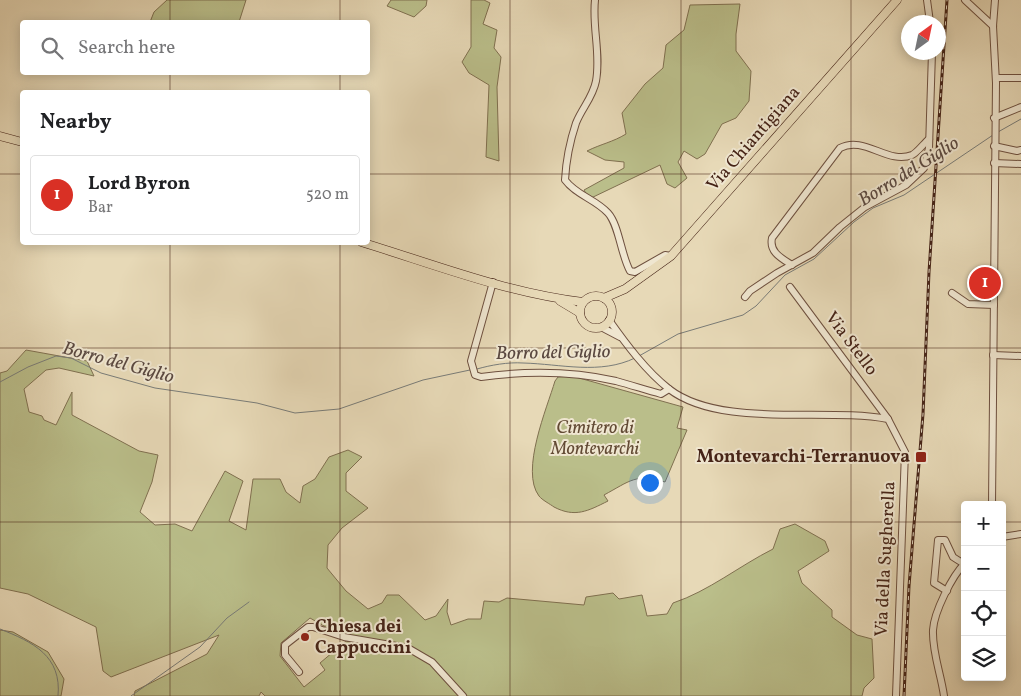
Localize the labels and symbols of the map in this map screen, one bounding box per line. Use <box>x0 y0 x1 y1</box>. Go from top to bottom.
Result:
north arrow <box>901 15 946 60</box>
street label: Via Chiantigiana <box>701 81 807 197</box>
water label: Borro del Giglio <box>854 130 965 213</box>
pin: 1 <box>969 264 1001 302</box>
street label: Via Stello <box>819 307 883 381</box>
water label: Borro del Giglio <box>59 336 177 390</box>
water label: Borro del Giglio <box>496 339 611 367</box>
park label: Cimitero di Montevarchi <box>550 416 640 462</box>
place label: Montevarchi-Terranuova <box>697 445 910 470</box>
marker: Montevarchi-Terranuova <box>914 450 928 464</box>
your location <box>637 470 663 496</box>
street label: Via della Sugherella <box>869 481 903 637</box>
place label: Chiesa dei Cappuccini <box>315 615 411 661</box>
marker: Chiesa dei Cappuccini <box>299 631 311 643</box>

